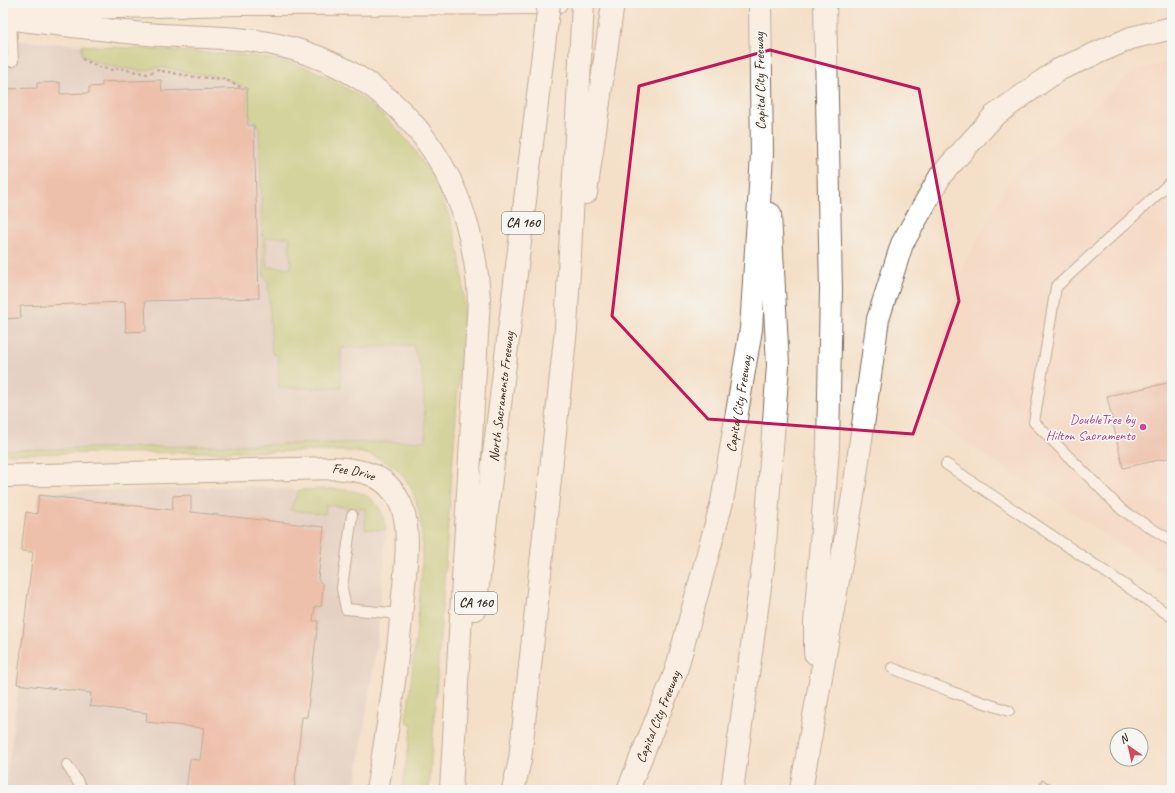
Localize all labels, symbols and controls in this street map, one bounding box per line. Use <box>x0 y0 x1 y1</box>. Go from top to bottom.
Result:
street label: Capital City Freeway <box>751 31 769 130</box>
road number: CA 160 <box>502 212 544 234</box>
street label: North Sacramento Freeway <box>485 329 518 463</box>
street label: Capital City Freeway <box>722 353 755 453</box>
place label: DoubleTree by Hilton Sacramento <box>1046 411 1136 444</box>
marker: DoubleTree by Hilton Sacramento <box>1138 422 1148 432</box>
street label: Fee Drive <box>331 459 379 485</box>
road number: CA 160 <box>455 592 497 614</box>
street label: Capital City Freeway <box>631 667 684 765</box>
north arrow <box>1109 727 1149 767</box>
text: N <box>1117 730 1132 746</box>

